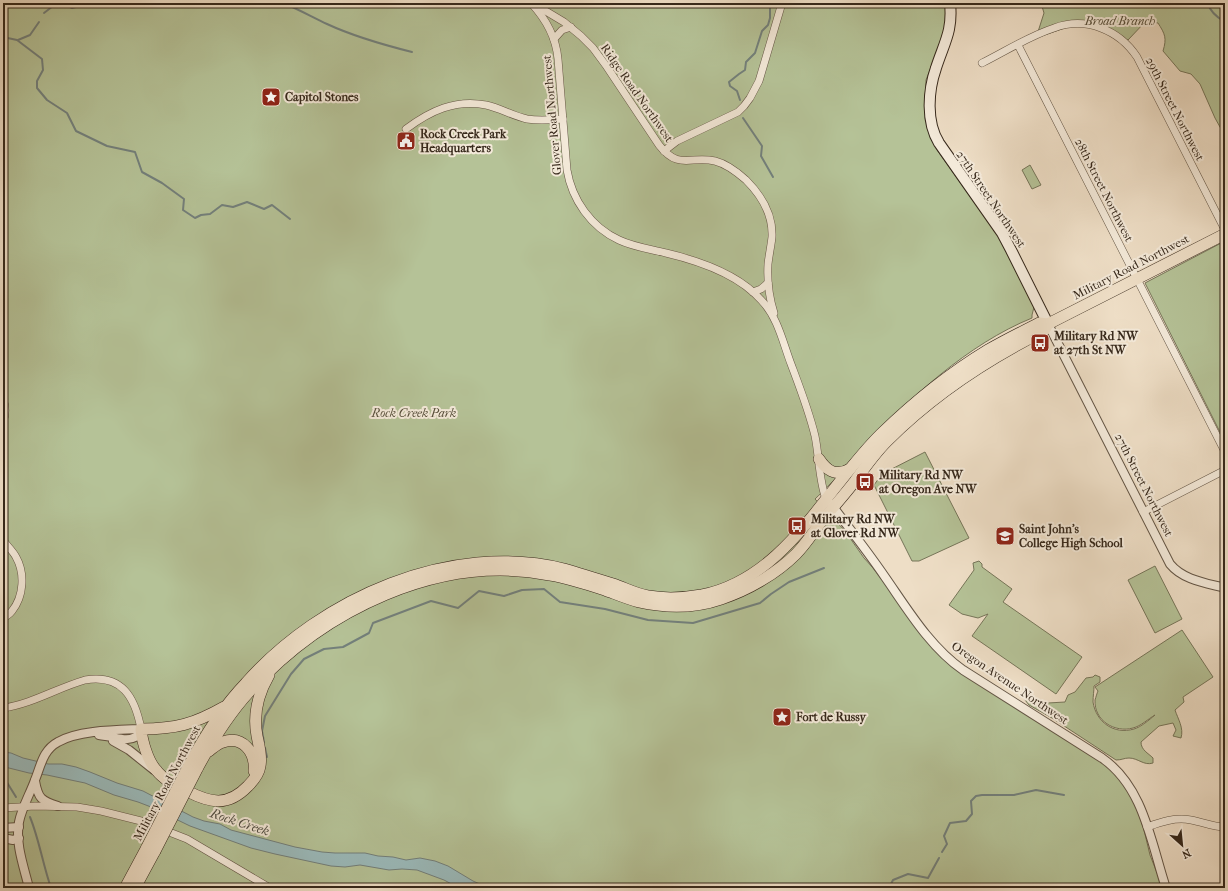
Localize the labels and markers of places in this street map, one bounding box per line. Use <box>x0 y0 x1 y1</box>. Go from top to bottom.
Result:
place icon: Capitol Stones <box>260 86 282 108</box>
place label: Capitol Stones <box>285 90 359 105</box>
place label: Rock Creek Park Headquarters <box>420 127 507 156</box>
public building icon: Rock Creek Park Headquarters <box>395 130 417 152</box>
place label: Military Rd NW at 27th St NW <box>1053 329 1139 357</box>
bus stop icon: Military Rd NW at 27th St NW <box>1029 332 1051 354</box>
place label: Military Rd NW at Oregon Ave NW <box>878 468 978 497</box>
bus stop icon: Military Rd NW at Oregon Ave NW <box>854 471 876 493</box>
place label: Military Rd NW at Glover Rd NW <box>810 512 900 540</box>
bus stop icon: Military Rd NW at Glover Rd NW <box>786 515 808 537</box>
place label: Saint John's College High School <box>1019 522 1123 551</box>
school or university icon: Saint John's College High School <box>994 525 1016 547</box>
place icon: Fort de Russy <box>771 706 793 728</box>
place label: Fort de Russy <box>795 710 867 725</box>

